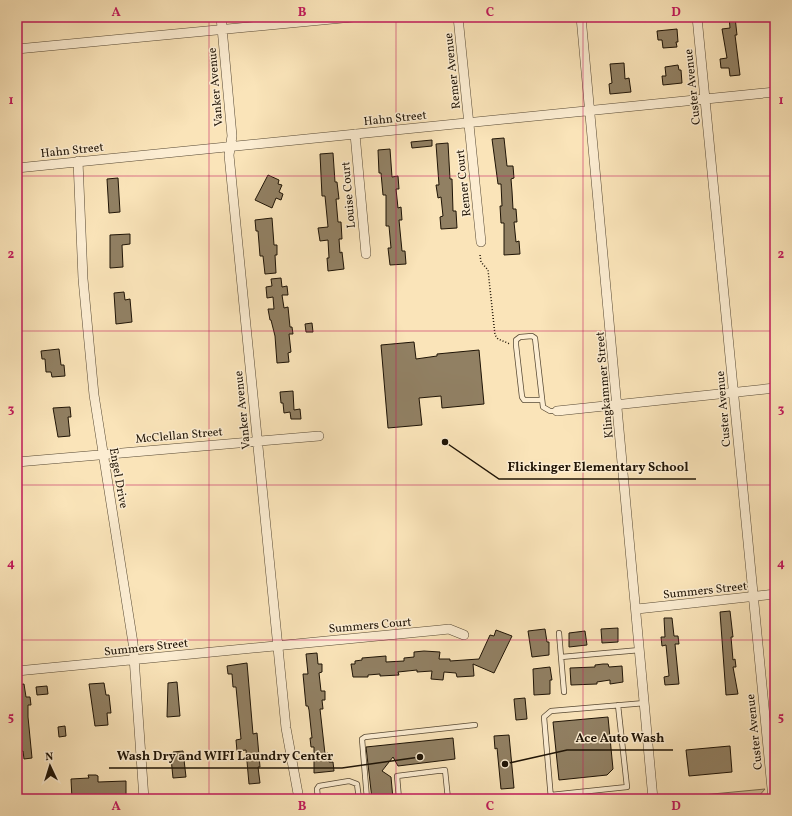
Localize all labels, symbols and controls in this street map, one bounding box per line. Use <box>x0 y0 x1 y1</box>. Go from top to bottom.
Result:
text: A <box>111 4 121 22</box>
text: B <box>298 4 307 22</box>
text: C <box>486 4 494 22</box>
text: D <box>671 4 681 22</box>
street label: Remer Avenue <box>441 32 465 110</box>
street label: Vanker Avenue <box>205 47 227 127</box>
street label: Custer Avenue <box>681 48 705 126</box>
text: 1 <box>8 92 14 110</box>
text: 1 <box>778 92 784 110</box>
street label: Hahn Street <box>363 108 427 130</box>
street label: Hahn Street <box>40 140 104 162</box>
street label: Remer Court <box>453 148 475 217</box>
street label: Louise Court <box>338 161 360 229</box>
text: 2 <box>8 246 15 264</box>
text: 2 <box>778 246 785 264</box>
street label: Klingkammer Street <box>592 331 618 439</box>
street label: Vanker Avenue <box>231 369 255 450</box>
street label: Custer Avenue <box>713 370 735 448</box>
text: 3 <box>8 401 15 419</box>
text: 3 <box>778 401 785 419</box>
street label: McClellan Street <box>135 424 223 448</box>
street label: Engel Drive <box>105 447 131 510</box>
callout: Flickinger Elementary School <box>499 454 696 479</box>
text: Flickinger Elementary School <box>507 459 689 477</box>
text: 4 <box>7 555 15 573</box>
text: 4 <box>777 555 785 573</box>
street label: Summers Street <box>662 579 748 603</box>
street label: Summers Court <box>328 614 412 638</box>
street label: Summers Street <box>103 636 189 660</box>
street label: Custer Avenue <box>743 693 767 771</box>
text: 5 <box>8 709 14 727</box>
text: 5 <box>778 709 784 727</box>
callout: Ace Auto Wash <box>567 725 673 750</box>
text: Ace Auto Wash <box>575 730 665 748</box>
callout: Wash Dry and WIFI Laundry Center <box>109 743 342 768</box>
north arrow <box>30 746 70 786</box>
text: Wash Dry and WIFI Laundry Center <box>117 748 333 766</box>
text: N <box>45 750 54 765</box>
text: A <box>111 798 121 816</box>
text: B <box>298 798 307 816</box>
text: C <box>486 798 494 816</box>
text: D <box>671 798 681 816</box>

